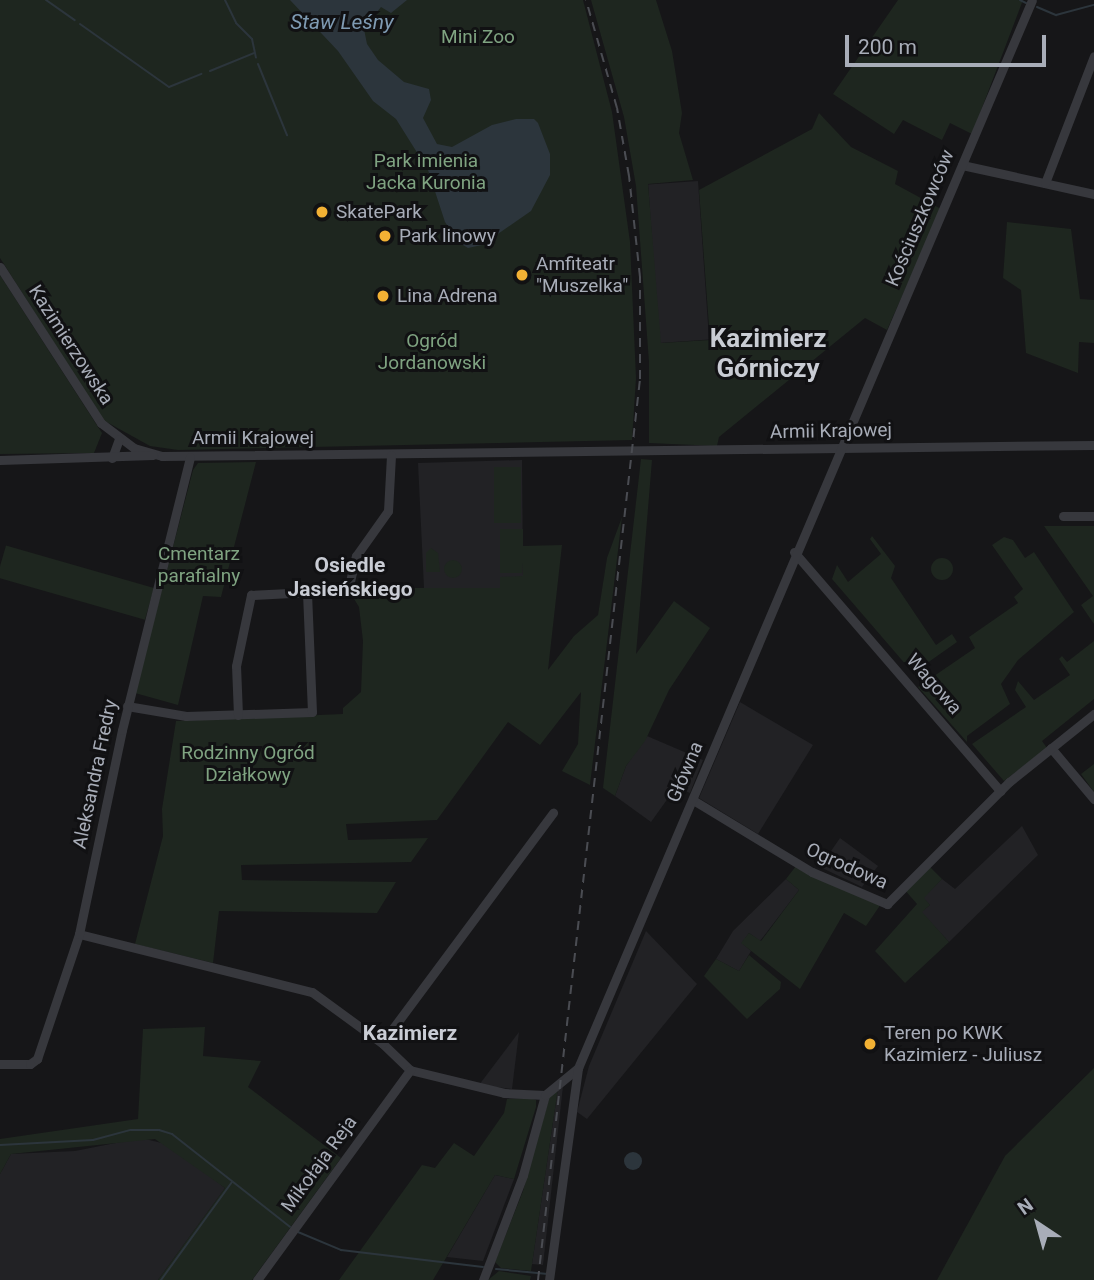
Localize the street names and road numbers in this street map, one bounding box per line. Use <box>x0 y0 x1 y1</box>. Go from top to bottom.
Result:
street label: Kościuszkowców <box>881 146 959 290</box>
street label: Kazimierzowska <box>24 281 118 409</box>
street label: Armii Krajowej <box>770 419 892 443</box>
street label: Armii Krajowej <box>192 427 314 449</box>
street label: Wagowa <box>901 649 967 719</box>
street label: Aleksandra Fredry <box>68 697 122 851</box>
street label: Główna <box>662 738 708 806</box>
street label: Ogrodowa <box>803 838 891 894</box>
street label: Mikołaja Reja <box>276 1111 362 1217</box>

